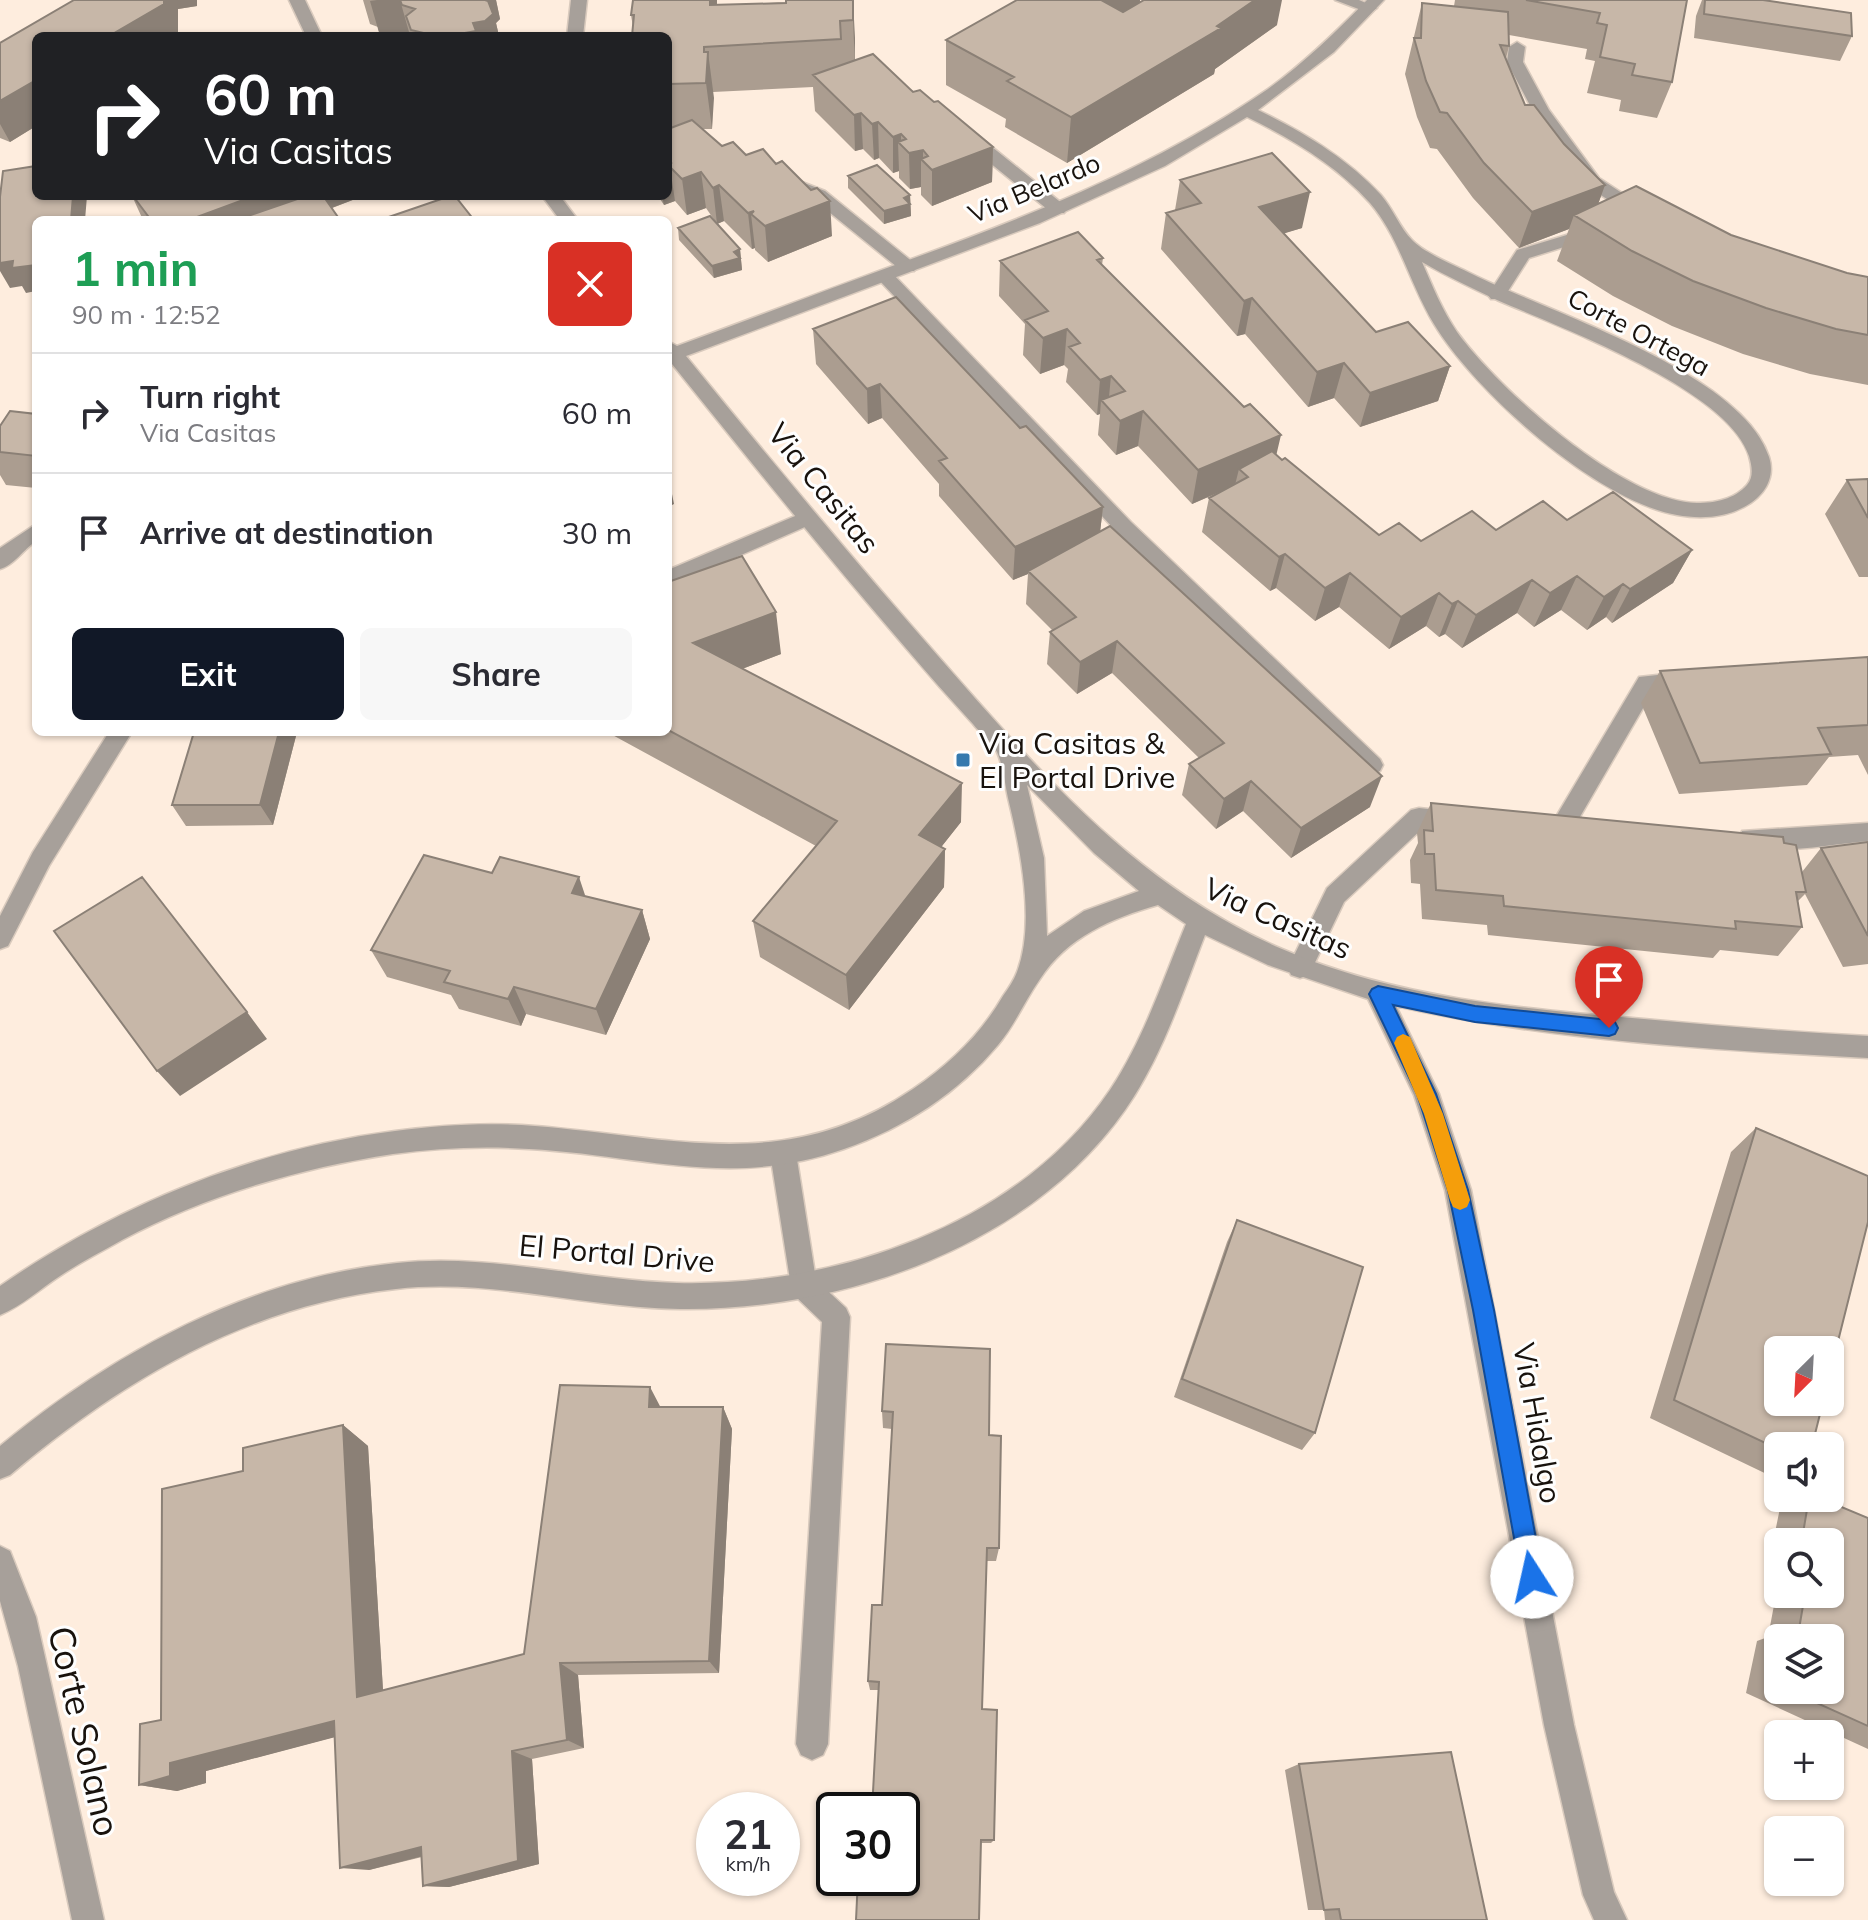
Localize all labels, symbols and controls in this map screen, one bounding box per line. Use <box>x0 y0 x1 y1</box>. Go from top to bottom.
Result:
text: 60 m <box>204 59 337 129</box>
icon: right <box>72 64 176 168</box>
text: Via Casitas <box>204 128 393 173</box>
street label: Via Belardo <box>963 145 1105 231</box>
text: 1 min <box>72 238 199 298</box>
button: close <box>548 242 632 326</box>
street label: Corte Ortega <box>1562 281 1716 383</box>
text: 90 m · 12:52 <box>72 298 221 331</box>
text: Turn right <box>140 378 280 416</box>
icon: right <box>72 391 116 435</box>
text: 60 m <box>562 394 632 432</box>
street label: Via Casitas <box>760 415 888 561</box>
text: Via Casitas <box>140 416 276 449</box>
icon: arrive <box>72 511 116 555</box>
text: Arrive at destination <box>140 514 434 552</box>
text: 30 m <box>562 514 632 552</box>
button: Exit <box>72 628 344 720</box>
button: Share <box>360 628 632 720</box>
place label: Via Casitas & El Portal Drive <box>979 724 1175 796</box>
marker: Via Casitas & El Portal Drive <box>954 751 972 769</box>
street label: Via Casitas <box>1198 869 1358 967</box>
pin <box>1575 946 1643 1028</box>
icon: arrive <box>1587 958 1631 1002</box>
street label: El Portal Drive <box>518 1226 716 1280</box>
north arrow <box>1764 1336 1844 1416</box>
map controls <box>1764 1336 1844 1896</box>
street label: Via Hidalgo <box>1505 1340 1571 1506</box>
button: sound <box>1764 1432 1844 1512</box>
button: search <box>1764 1528 1844 1608</box>
position arrow <box>1490 1535 1574 1619</box>
street label: Corte Solano <box>39 1622 131 1840</box>
button: layers <box>1764 1624 1844 1704</box>
button: + <box>1764 1720 1844 1800</box>
speed limit sign: 30 <box>816 1792 920 1896</box>
text: 21 <box>724 1809 772 1859</box>
button: − <box>1764 1816 1844 1896</box>
text: km/h <box>725 1851 771 1876</box>

